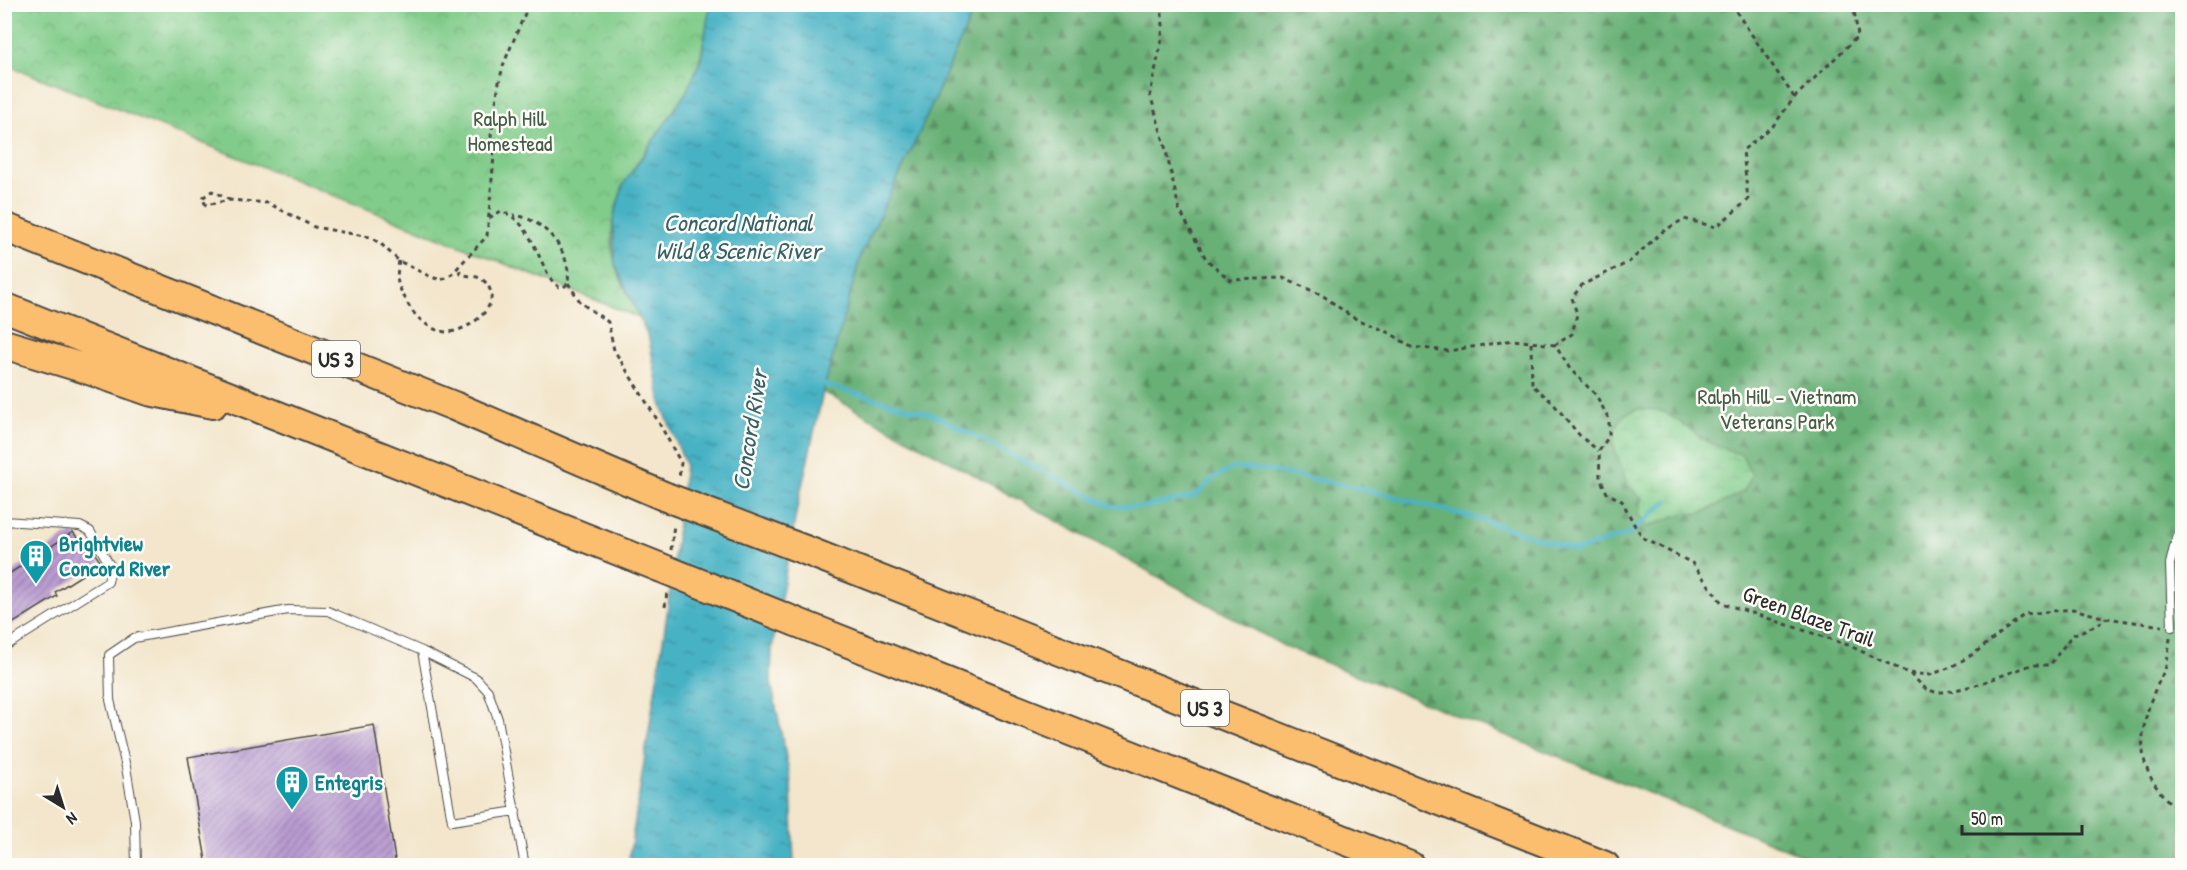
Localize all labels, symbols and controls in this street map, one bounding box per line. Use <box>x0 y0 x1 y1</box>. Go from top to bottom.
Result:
park label: Ralph Hill Homestead <box>468 103 553 158</box>
water label: Concord National Wild & Scenic River <box>655 206 823 266</box>
road number: US 3 <box>312 341 360 377</box>
water label: Concord River <box>724 365 775 492</box>
park label: Ralph Hill - Vietnam Veterans Park <box>1697 381 1857 436</box>
place label: Brightview Concord River <box>59 528 171 583</box>
building icon: Brightview Concord River <box>18 538 54 585</box>
street label: Green Blaze Trail <box>1739 578 1879 654</box>
road number: US 3 <box>1181 690 1229 726</box>
building icon: Entegris <box>274 764 310 811</box>
place label: Entegris <box>315 767 383 798</box>
north arrow <box>33 777 93 837</box>
scale bar <box>1962 798 2082 836</box>
text: 50 m <box>1971 806 2003 831</box>
text: N <box>62 808 82 830</box>

